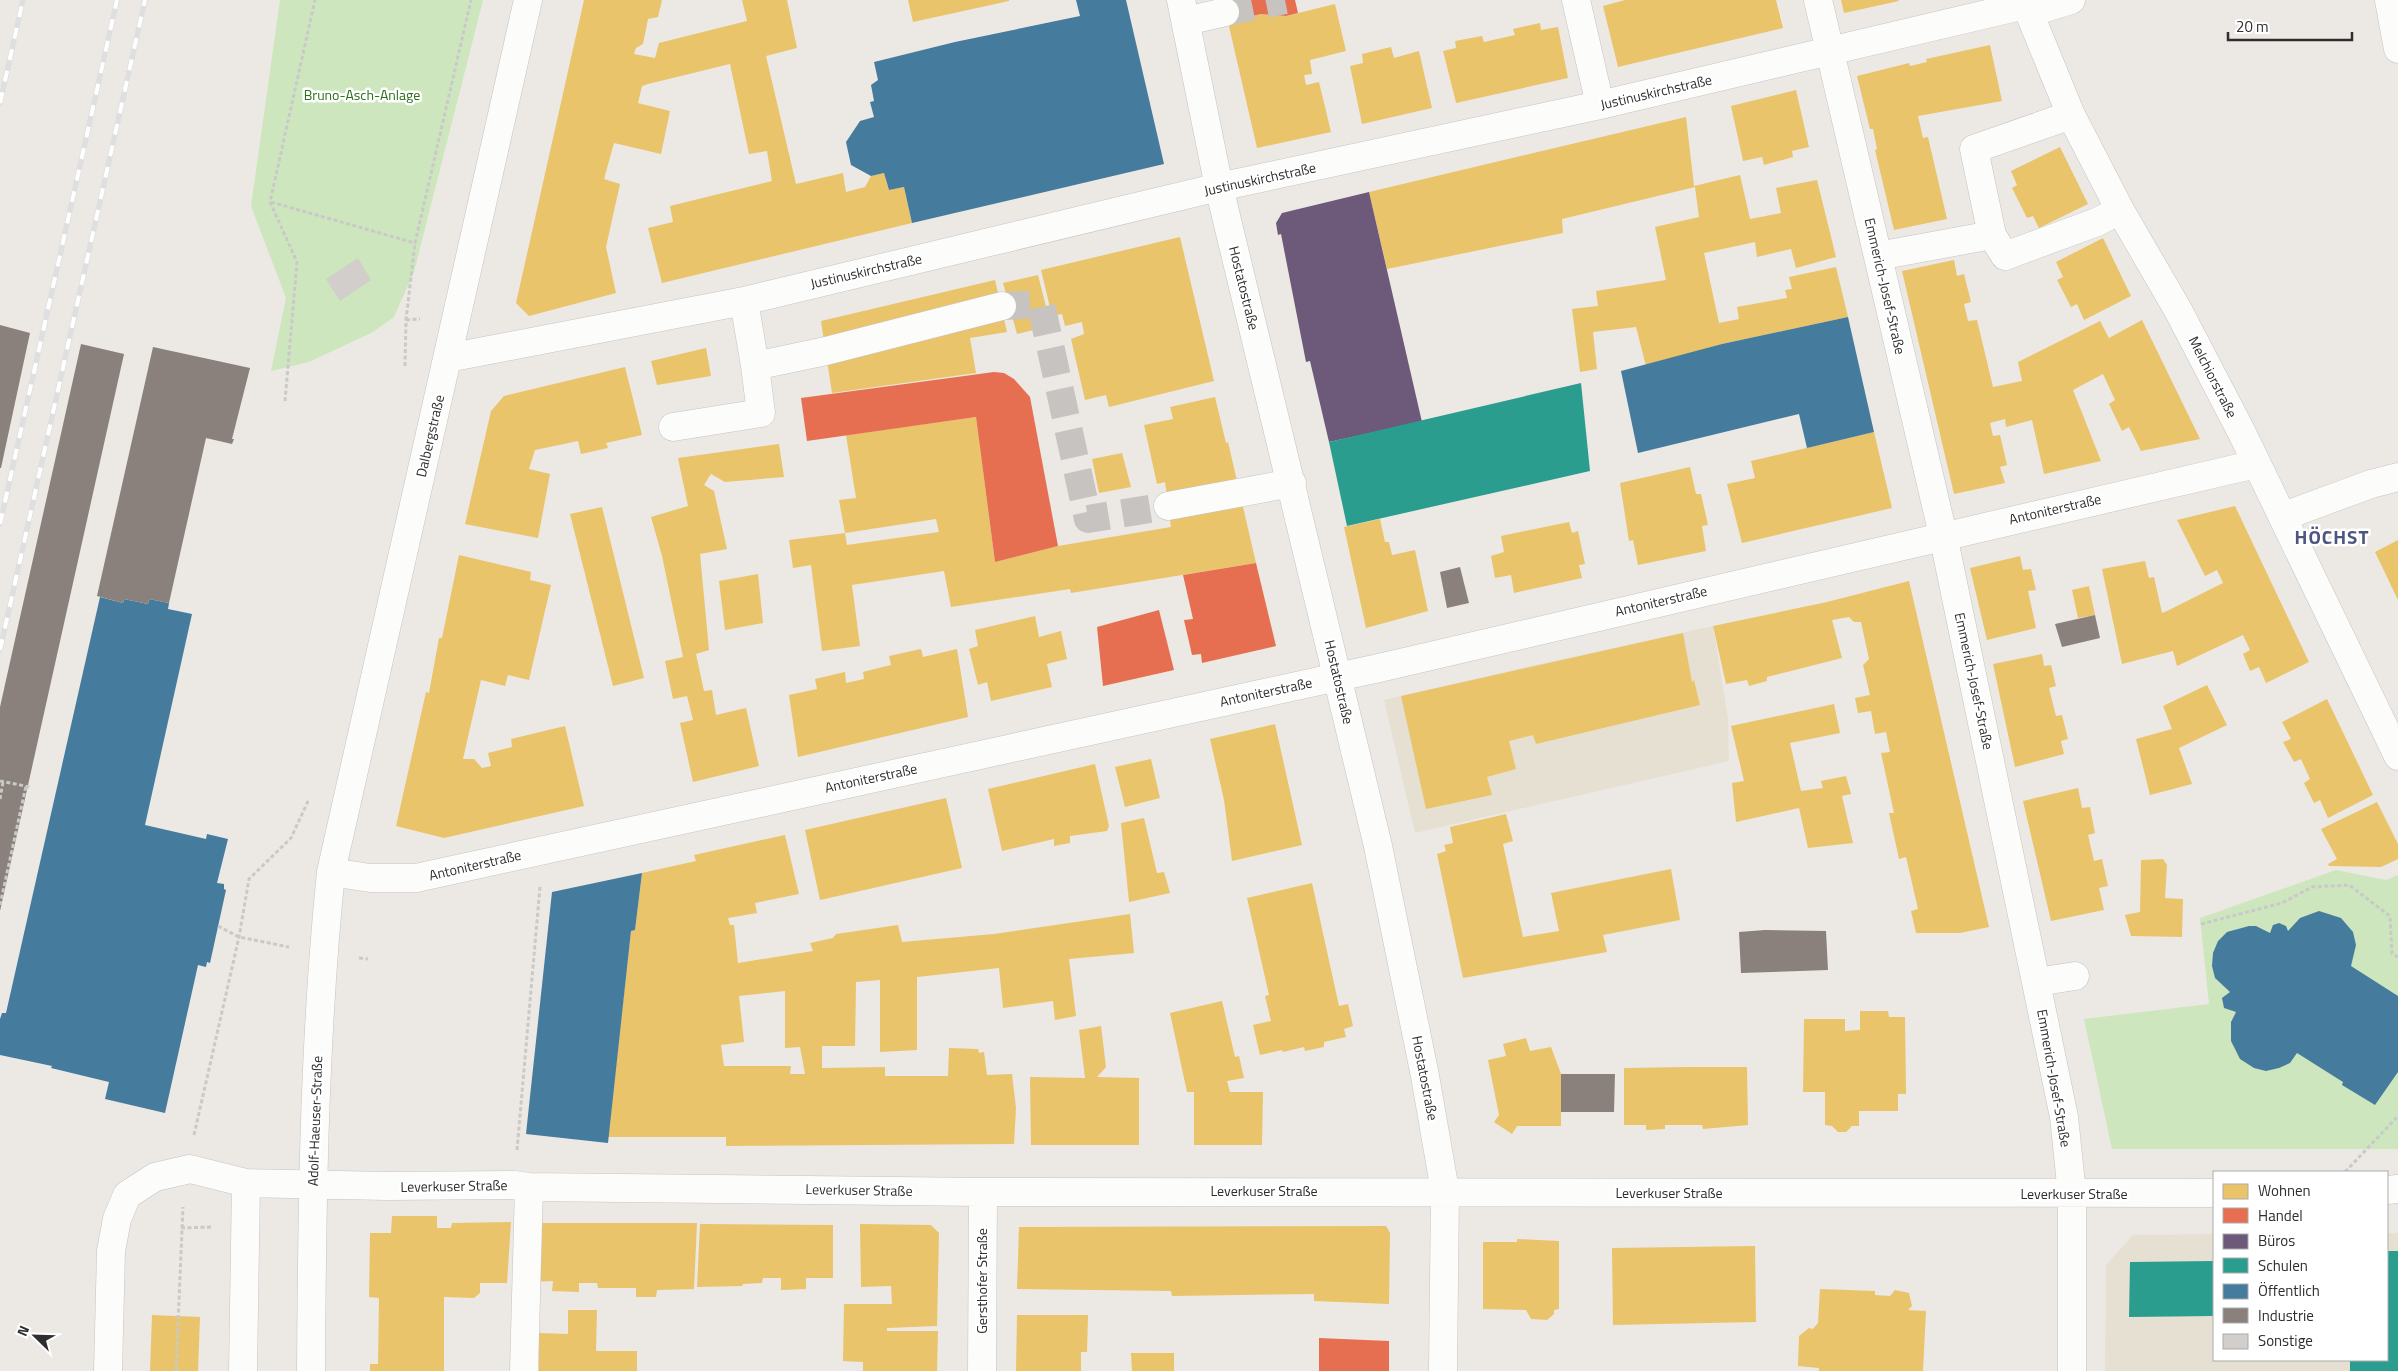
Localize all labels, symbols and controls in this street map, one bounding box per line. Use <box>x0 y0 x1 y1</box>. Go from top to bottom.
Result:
scale bar <box>2228 10 2352 42</box>
text: 20 m <box>2236 15 2269 38</box>
street label: Justinuskirchstraße <box>1598 68 1714 115</box>
park label: Bruno-Asch-Anlage <box>304 84 420 105</box>
street label: Justinuskirchstraße <box>1202 156 1318 201</box>
street label: Emmerich-Josef-Straße <box>1860 216 1911 356</box>
street label: Hostatostraße <box>1224 244 1265 332</box>
street label: Justinuskirchstraße <box>808 247 924 294</box>
street label: Melchiorstraße <box>2184 332 2243 421</box>
street label: Dalbergstraße <box>410 393 449 479</box>
street label: Antoniterstraße <box>2007 488 2103 529</box>
district label: HÖCHST <box>2295 522 2369 551</box>
street label: Antoniterstraße <box>1613 580 1709 621</box>
street label: Emmerich-Josef-Straße <box>1950 610 1999 751</box>
street label: Hostatostraße <box>1320 638 1359 726</box>
street label: Antoniterstraße <box>1218 671 1314 712</box>
street label: Antoniterstraße <box>823 757 919 798</box>
street label: Antoniterstraße <box>427 844 523 885</box>
street label: Emmerich-Josef-Straße <box>2032 1007 2077 1148</box>
street label: Hostatostraße <box>1407 1034 1444 1122</box>
street label: Adolf-Haeuser-Straße <box>302 1055 327 1186</box>
legend <box>2213 1171 2388 1361</box>
street label: Leverkuser Straße <box>400 1174 508 1197</box>
street label: Leverkuser Straße <box>805 1178 913 1201</box>
text: Wohnen <box>2258 1179 2311 1202</box>
street label: Leverkuser Straße <box>1210 1180 1318 1201</box>
street label: Leverkuser Straße <box>1615 1182 1723 1203</box>
street label: Leverkuser Straße <box>2020 1183 2128 1204</box>
text: Handel <box>2258 1204 2303 1227</box>
street label: Gersthofer Straße <box>971 1228 992 1334</box>
text: Büros <box>2258 1229 2295 1252</box>
text: Schulen <box>2258 1254 2308 1277</box>
text: Öffentlich <box>2258 1279 2320 1302</box>
text: Industrie <box>2258 1304 2314 1327</box>
north arrow <box>10 1311 60 1361</box>
text: N <box>11 1322 34 1339</box>
text: Sonstige <box>2258 1329 2313 1352</box>

